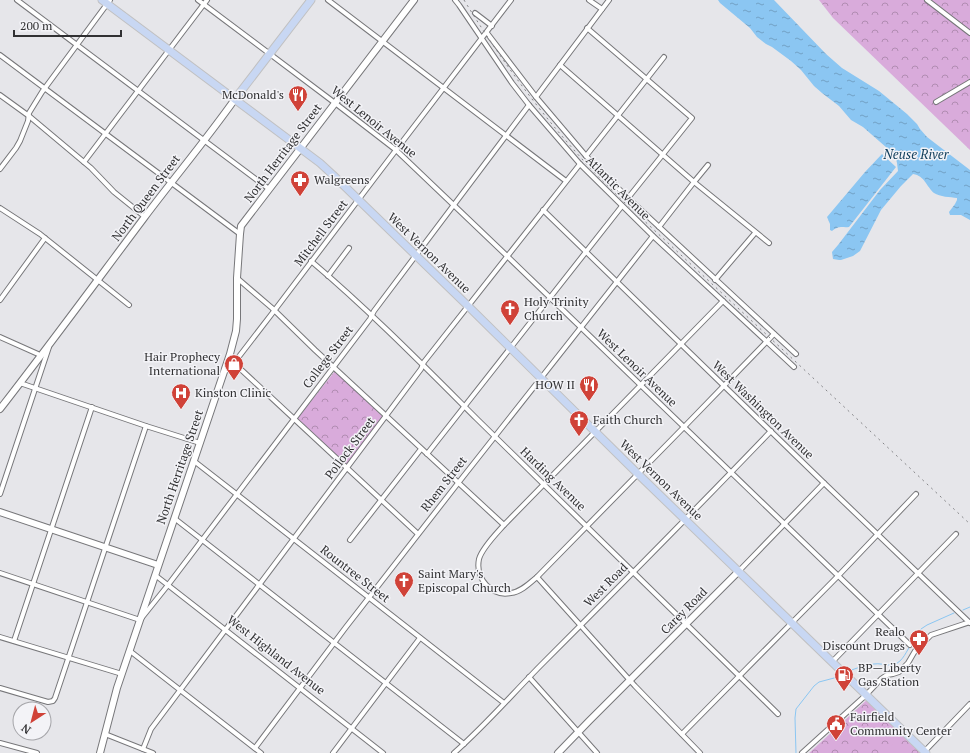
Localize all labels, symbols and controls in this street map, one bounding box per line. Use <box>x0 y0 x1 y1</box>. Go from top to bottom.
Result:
scale bar <box>14 12 121 38</box>
text: 200 m <box>20 18 53 33</box>
street label: West Lenoir Avenue <box>329 83 420 161</box>
restaurant icon: McDonald's <box>287 84 309 112</box>
place label: McDonald's <box>222 87 284 102</box>
street label: North Herritage Street <box>241 100 325 205</box>
water label: Neuse River <box>882 145 950 163</box>
street label: North Queen Street <box>108 151 183 244</box>
street label: Atlantic Avenue <box>583 152 654 223</box>
pharmacy icon: Walgreens <box>289 169 311 197</box>
place label: Walgreens <box>314 172 369 187</box>
street label: Mitchell Street <box>291 196 351 269</box>
street label: West Vernon Avenue <box>385 209 474 296</box>
place label: Holy Trinity Church <box>524 294 589 323</box>
church icon: Holy Trinity Church <box>499 298 521 326</box>
street label: College Street <box>299 322 356 391</box>
street label: West Lenoir Avenue <box>594 326 681 410</box>
place label: Hair Prophecy International <box>144 349 221 378</box>
shop icon: Hair Prophecy International <box>223 353 245 381</box>
street label: West Washington Avenue <box>710 357 817 462</box>
restaurant icon: HOW II <box>578 374 600 402</box>
place label: HOW II <box>535 377 575 392</box>
hospital icon: Kinston Clinic <box>170 382 192 410</box>
place label: Kinston Clinic <box>195 385 272 400</box>
street label: North Herritage Street <box>153 407 206 526</box>
church icon: Faith Church <box>568 409 590 437</box>
place label: Faith Church <box>593 412 663 427</box>
street label: Pollock Street <box>321 413 378 482</box>
street label: West Vernon Avenue <box>617 436 706 523</box>
street label: Harding Avenue <box>518 444 589 514</box>
street label: Rhem Street <box>417 453 470 514</box>
street label: Rountree Street <box>318 542 394 606</box>
street label: West Road <box>581 559 631 610</box>
place label: Saint Mary's Episcopal Church <box>418 566 511 595</box>
church icon: Saint Mary's Episcopal Church <box>393 570 415 598</box>
street label: Carey Road <box>657 584 710 637</box>
street label: West Highland Avenue <box>224 612 328 698</box>
place label: Realo Discount Drugs <box>823 624 905 653</box>
pharmacy icon: Realo Discount Drugs <box>908 628 930 656</box>
place label: BP—Liberty Gas Station <box>858 660 922 689</box>
fuel station icon: BP—Liberty Gas Station <box>833 664 855 692</box>
north arrow <box>12 701 52 741</box>
place label: Fairfield Community Center <box>850 709 952 738</box>
public building icon: Fairfield Community Center <box>825 713 847 741</box>
text: N <box>18 721 34 737</box>

